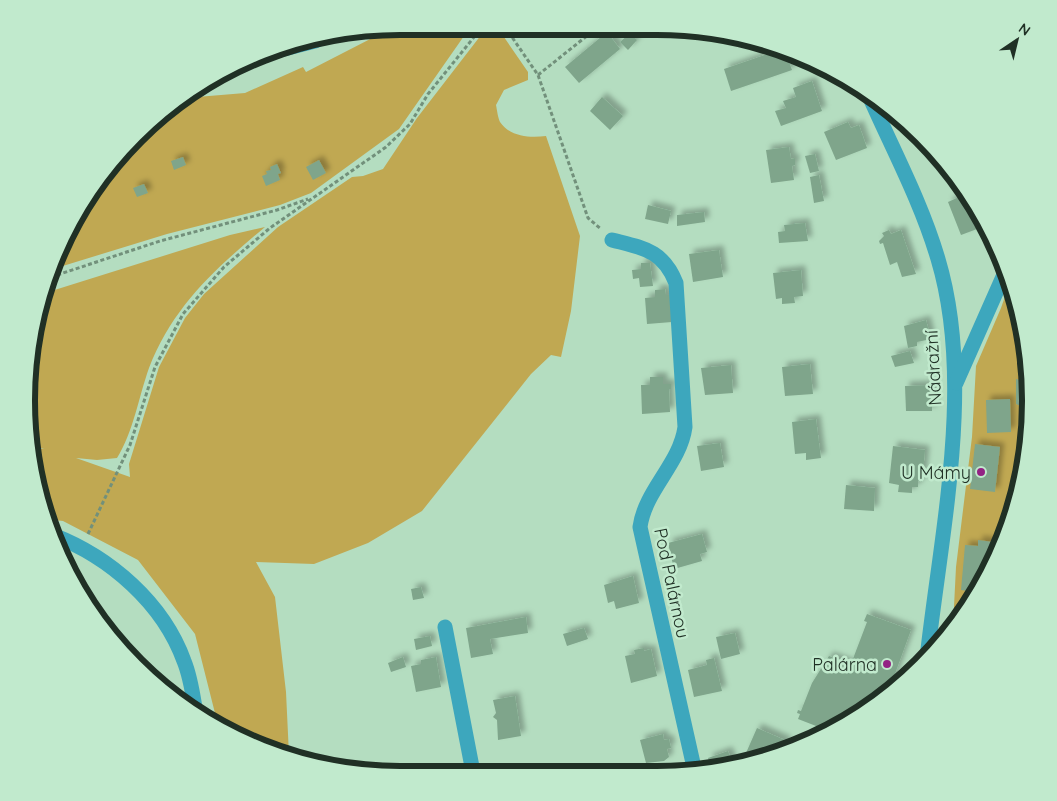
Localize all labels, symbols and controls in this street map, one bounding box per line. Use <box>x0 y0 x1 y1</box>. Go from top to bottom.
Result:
north arrow <box>992 15 1042 65</box>
text: N <box>1015 19 1034 40</box>
street label: Nádražní <box>920 330 946 406</box>
place label: U Mámy <box>901 461 971 484</box>
marker: U Mámy <box>975 466 987 478</box>
street label: Pod Palárnou <box>649 526 695 640</box>
place label: Palárna <box>812 653 877 676</box>
marker: Palárna <box>881 658 893 670</box>

